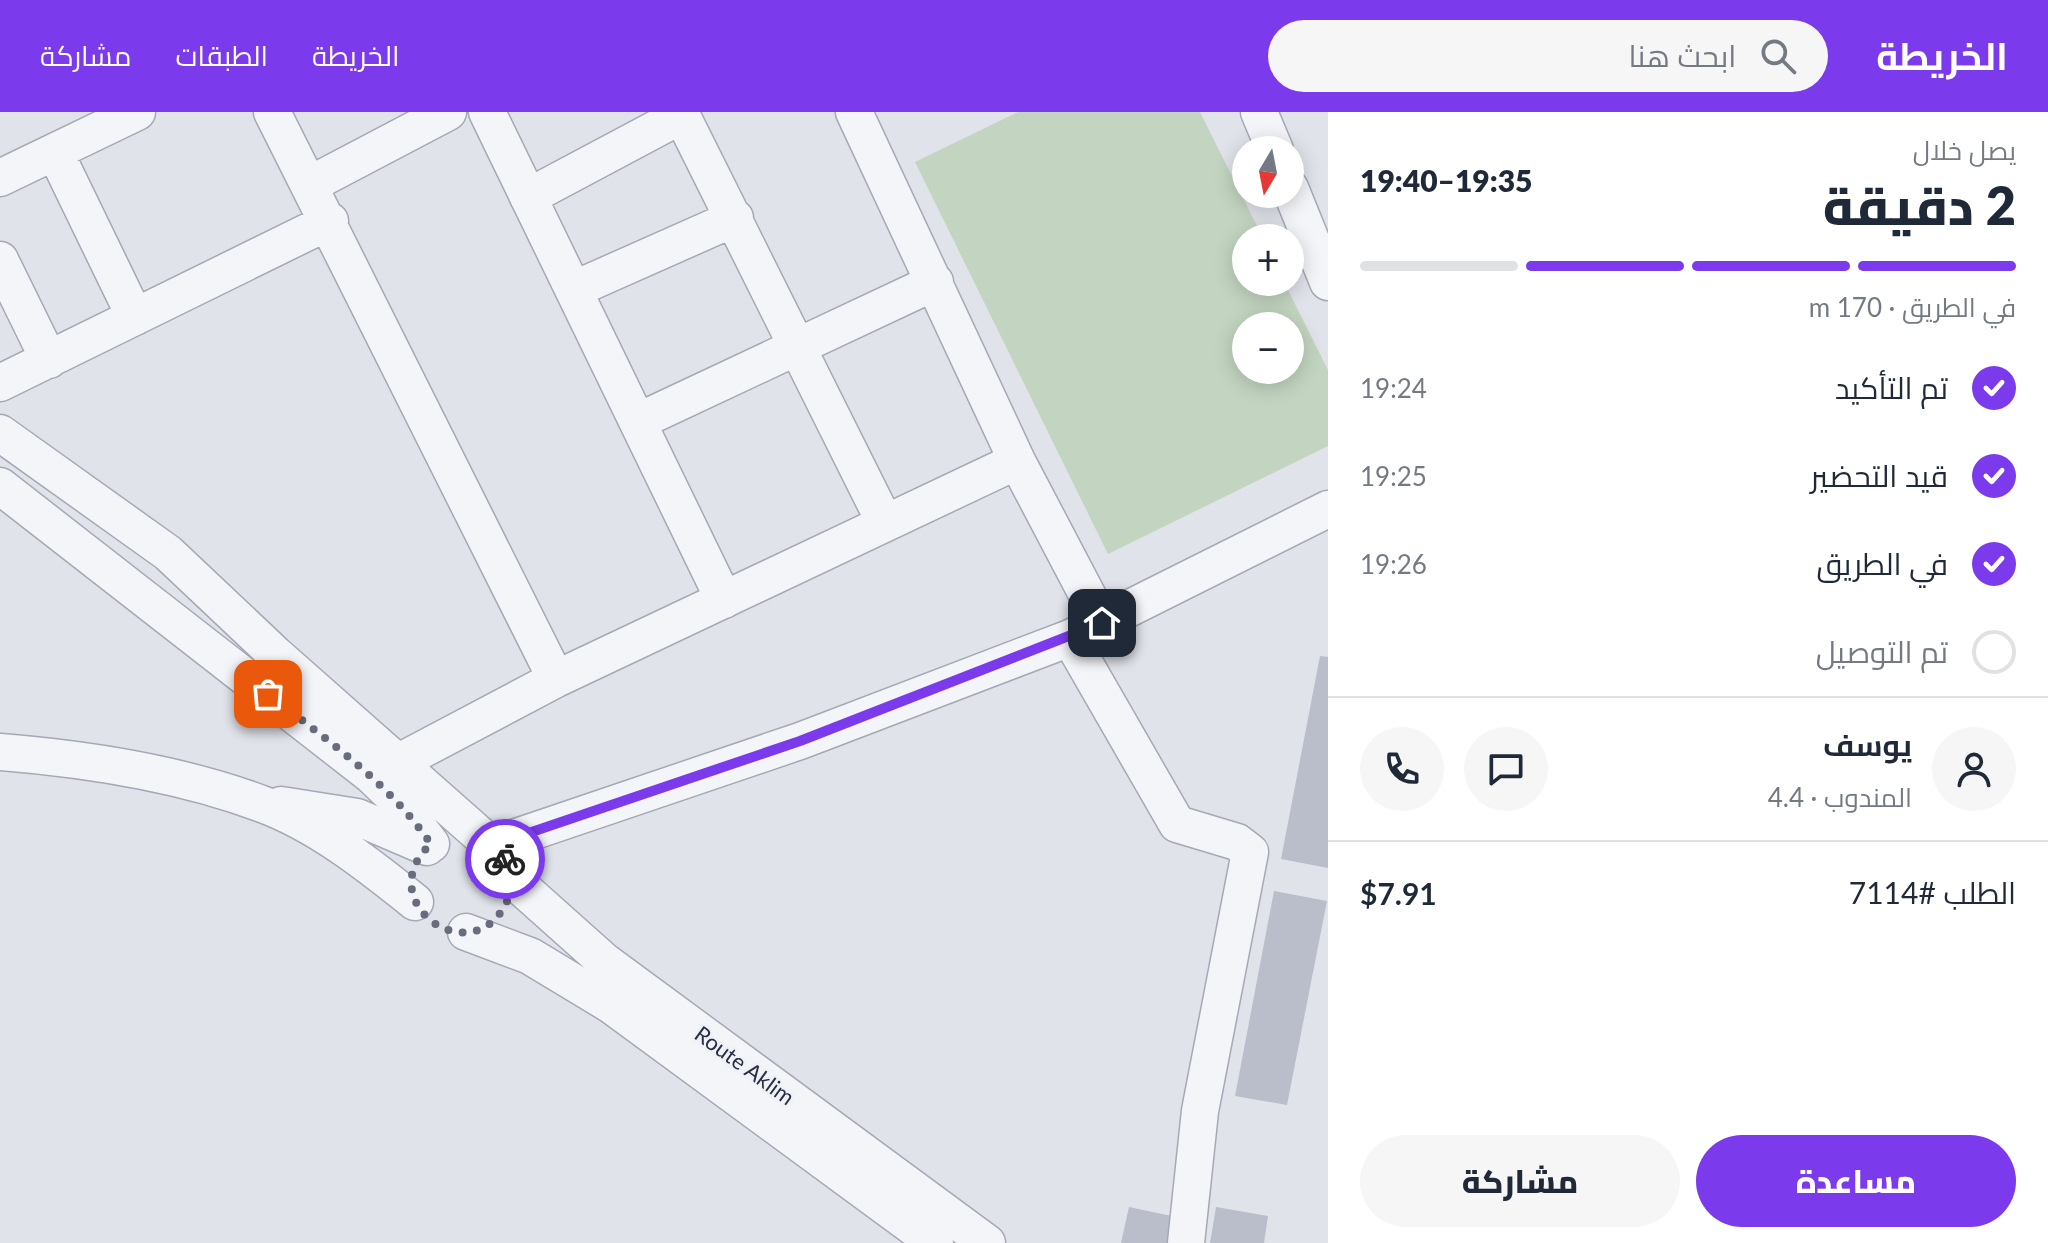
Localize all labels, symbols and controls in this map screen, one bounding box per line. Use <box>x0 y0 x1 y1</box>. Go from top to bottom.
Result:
search box <box>1268 20 1828 92</box>
text: الخريطة <box>1876 32 2008 78</box>
icon: search <box>1756 34 1800 78</box>
text: ابحث هنا <box>1628 37 1736 73</box>
text: مشاركة <box>40 38 131 72</box>
text: الطبقات <box>175 38 268 72</box>
text: الخريطة <box>312 38 399 72</box>
text: يصل خلال <box>1913 134 2016 166</box>
north arrow <box>1232 136 1304 208</box>
map controls <box>1232 136 1304 384</box>
text: 19:35–19:40 <box>1360 162 1533 198</box>
text: 2 دقيقة <box>1823 174 2016 236</box>
button: + <box>1232 224 1304 296</box>
text: في الطريق · 170 m <box>1809 291 2016 323</box>
button: − <box>1232 312 1304 384</box>
icon: check <box>1972 366 2016 410</box>
text: تم التأكيد <box>1835 369 1948 405</box>
text: 19:24 <box>1360 372 1427 404</box>
icon: check <box>1972 454 2016 498</box>
text: قيد التحضير <box>1811 457 1948 493</box>
text: 19:25 <box>1360 460 1427 492</box>
icon: check <box>1972 542 2016 586</box>
text: في الطريق <box>1817 545 1948 581</box>
text: 19:26 <box>1360 548 1427 580</box>
pin <box>1068 589 1136 657</box>
icon: home <box>1080 601 1124 645</box>
text: تم التوصيل <box>1816 633 1948 669</box>
pin <box>234 660 302 728</box>
icon: bag <box>246 672 290 716</box>
text: يوسف <box>1823 726 1912 762</box>
button: phone <box>1360 727 1444 811</box>
button: chat <box>1464 727 1548 811</box>
button: person <box>1932 727 2016 811</box>
text: المندوب · 4.4 <box>1768 781 1912 813</box>
courier <box>465 819 545 899</box>
icon: bike <box>483 837 527 881</box>
text: الطلب #7114 <box>1849 874 2016 910</box>
text: $7.91 <box>1360 875 1437 911</box>
street label: Route Aklim <box>690 1020 800 1110</box>
button: مشاركة <box>1360 1135 1680 1227</box>
button: مساعدة <box>1696 1135 2016 1227</box>

